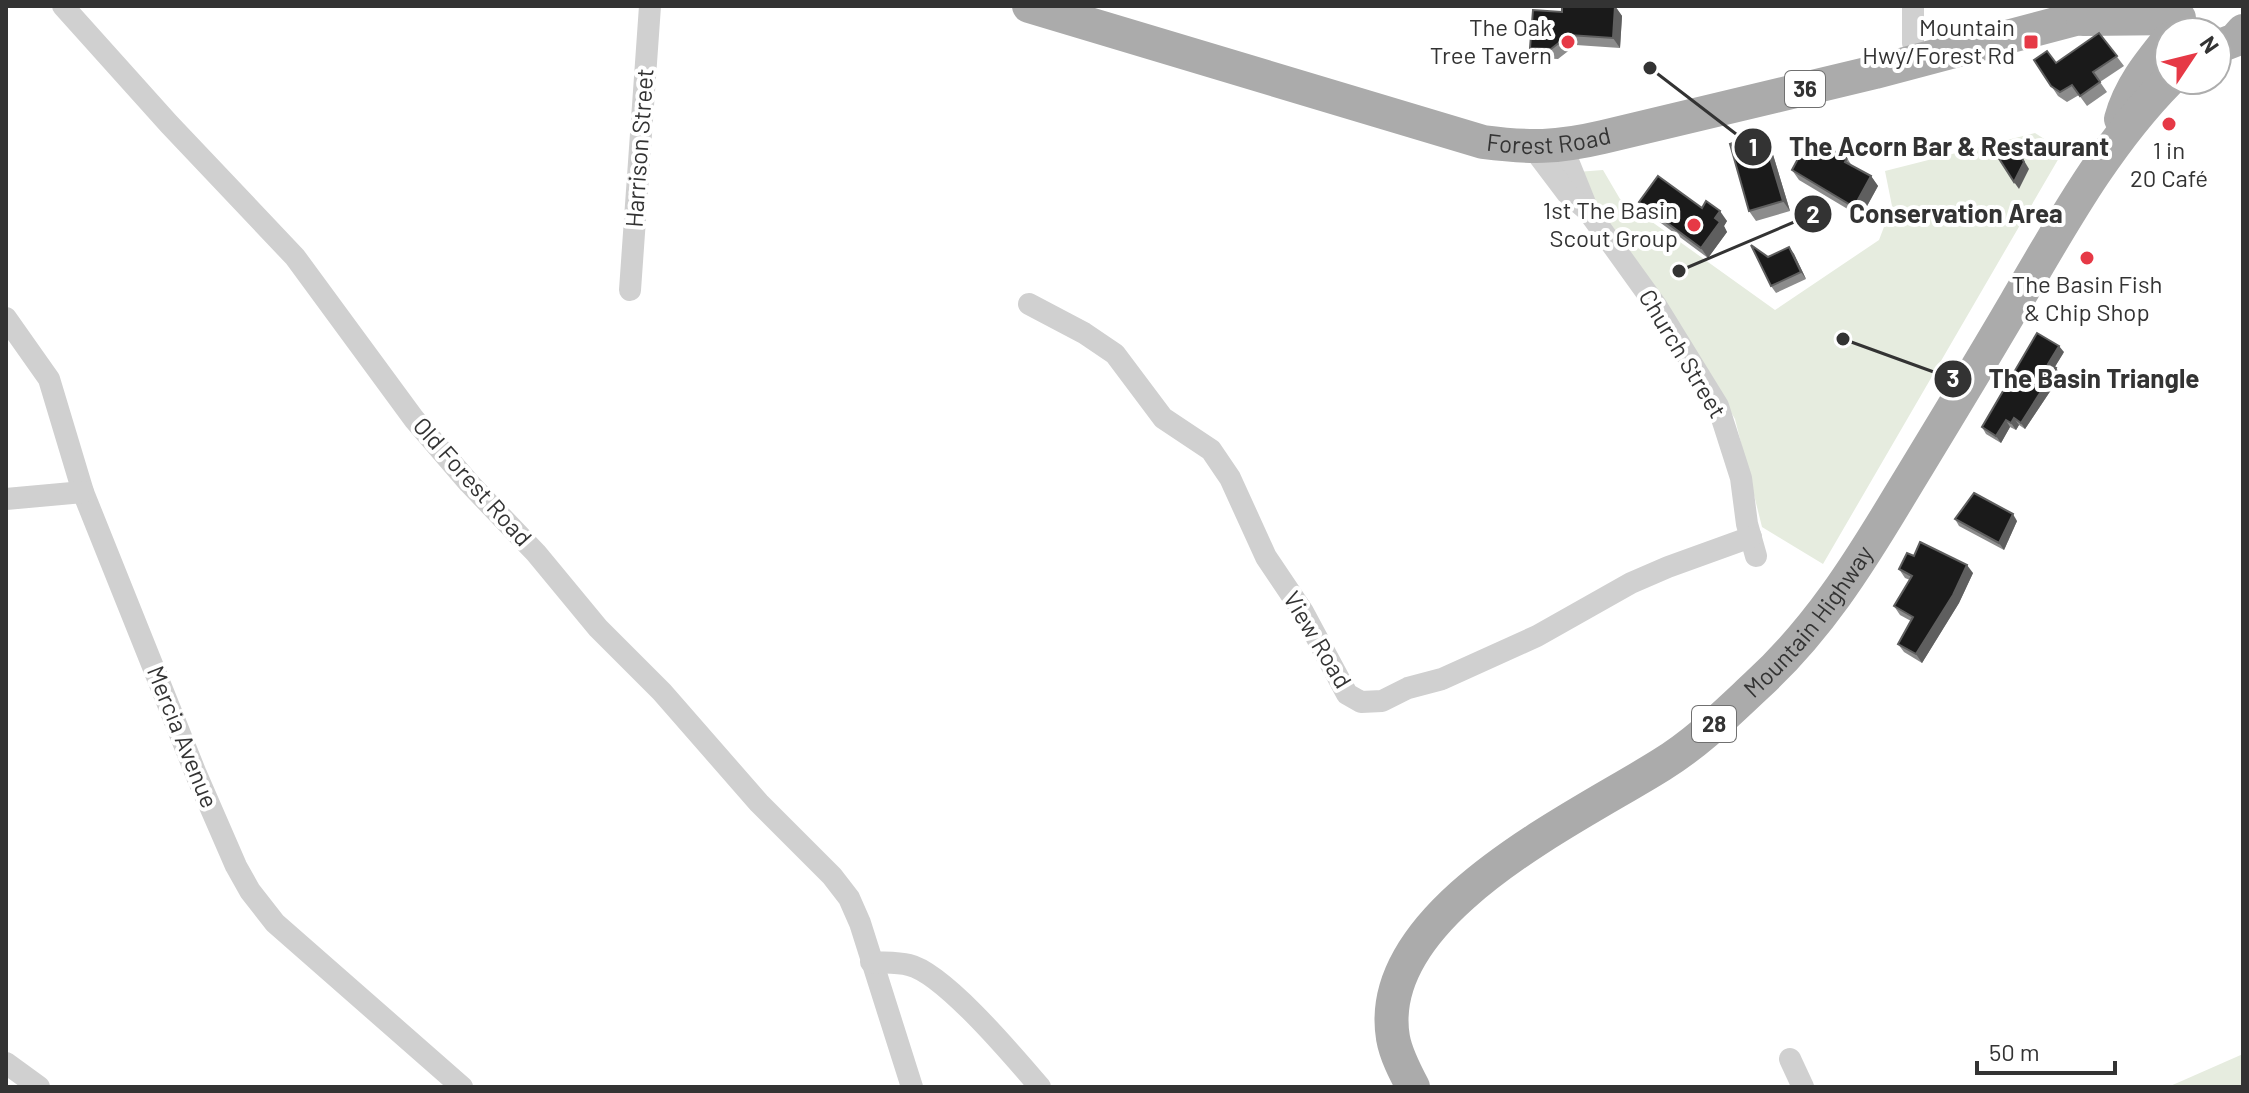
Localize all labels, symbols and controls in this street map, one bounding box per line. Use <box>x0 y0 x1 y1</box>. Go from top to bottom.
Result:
place label: The Oak Tree Tavern <box>1430 12 1552 69</box>
place label: Mountain Hwy/Forest Rd <box>1862 12 2015 69</box>
north arrow <box>2153 16 2233 96</box>
text: N <box>2195 31 2225 57</box>
marker: The Oak Tree Tavern <box>1559 33 1577 51</box>
marker: Mountain Hwy/Forest Rd <box>2022 33 2040 51</box>
street label: Harrison Street <box>618 67 659 228</box>
road number: 36 <box>1785 71 1825 107</box>
marker: 1 in 20 Café <box>2160 115 2178 133</box>
street label: Forest Road <box>1485 120 1614 159</box>
callout: The Acorn Bar & Restaurant <box>1733 122 2125 172</box>
text: The Acorn Bar & Restaurant <box>1789 130 2109 161</box>
text: 1 <box>1749 132 1757 161</box>
place label: 1 in 20 Café <box>2130 135 2208 192</box>
callout: Conservation Area <box>1793 189 2079 239</box>
place label: 1st The Basin Scout Group <box>1543 195 1678 252</box>
text: Conservation Area <box>1849 197 2063 228</box>
text: 2 <box>1806 199 1820 228</box>
marker: 1st The Basin Scout Group <box>1685 216 1703 234</box>
marker: The Basin Fish & Chip Shop <box>2078 249 2096 267</box>
place label: The Basin Fish & Chip Shop <box>2012 269 2162 326</box>
street label: Church Street <box>1634 284 1733 423</box>
callout: The Basin Triangle <box>1933 354 2216 404</box>
text: The Basin Triangle <box>1989 362 2199 393</box>
text: 3 <box>1947 363 1959 392</box>
street label: Old Forest Road <box>408 411 539 551</box>
street label: Mountain Highway <box>1737 540 1878 703</box>
street label: View Road <box>1278 586 1359 693</box>
street label: Mercia Avenue <box>142 661 225 812</box>
road number: 28 <box>1692 706 1736 742</box>
scale bar <box>1977 1025 2115 1075</box>
text: 50 m <box>1989 1037 2040 1066</box>

